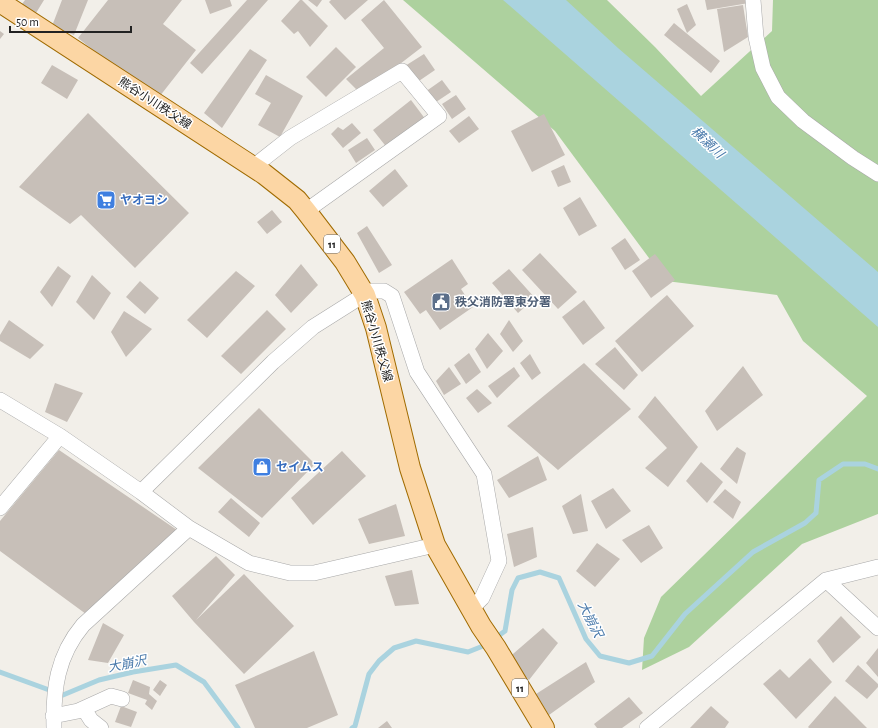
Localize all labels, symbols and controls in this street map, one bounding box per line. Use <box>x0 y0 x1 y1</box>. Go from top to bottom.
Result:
scale bar <box>10 8 131 34</box>
text: 50 m <box>16 16 39 28</box>
street label: 熊谷小川秩父線 <box>117 74 194 131</box>
water label: 横瀬川 <box>688 124 728 163</box>
supermarket icon: ヤオヨシ <box>95 189 117 211</box>
place label: ヤオヨシ <box>120 194 168 206</box>
road number: 11 <box>324 235 340 253</box>
public building icon: 秩父消防署東分署 <box>430 291 452 313</box>
place label: 秩父消防署東分署 <box>455 295 551 308</box>
street label: 熊谷小川秩父線 <box>360 299 395 383</box>
shop icon: セイムス <box>251 456 273 478</box>
place label: セイムス <box>276 461 324 473</box>
water label: 大崩沢 <box>575 599 606 642</box>
water label: 大崩沢 <box>107 653 150 675</box>
road number: 11 <box>512 679 528 697</box>

